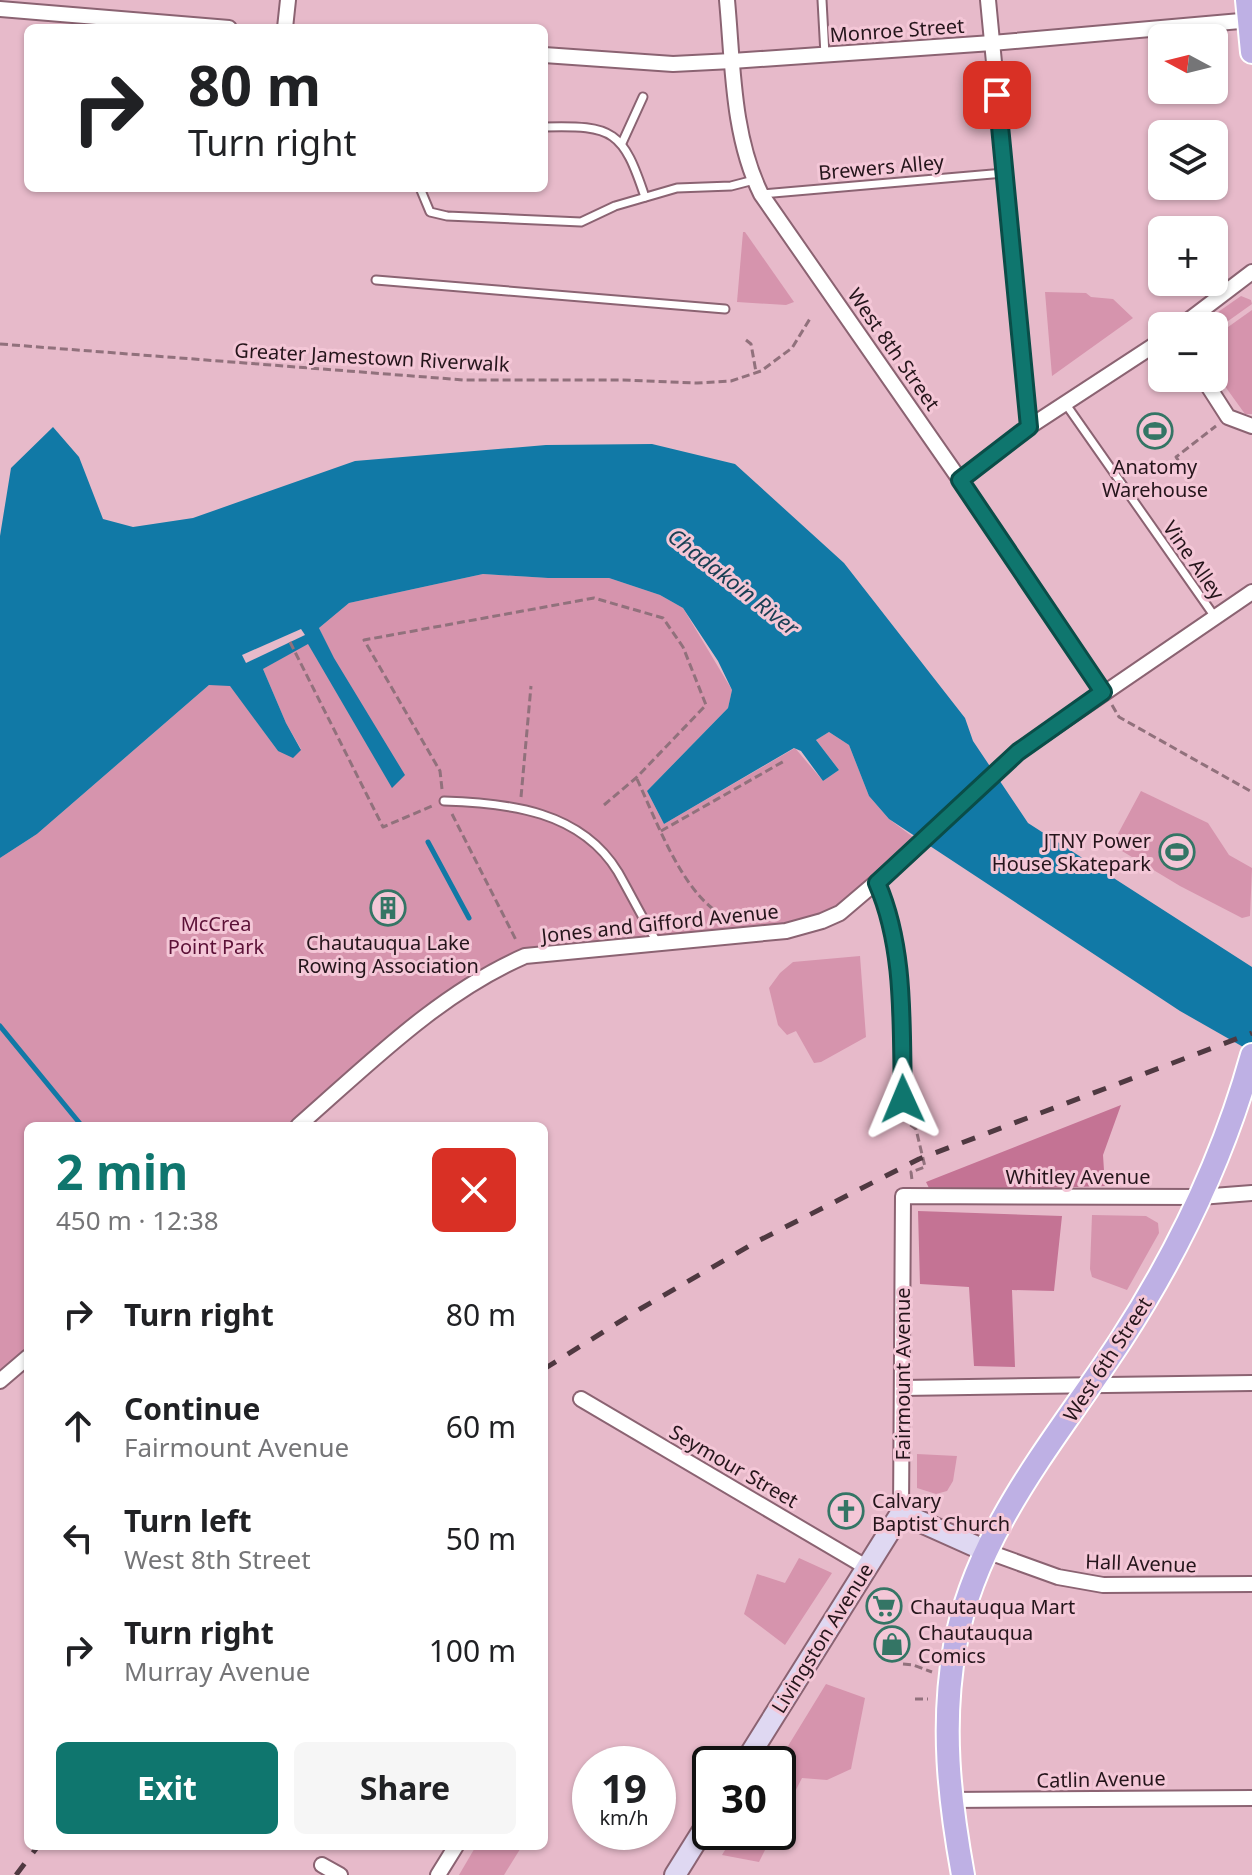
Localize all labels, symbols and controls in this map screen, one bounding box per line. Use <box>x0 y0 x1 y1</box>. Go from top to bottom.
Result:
street label: Monroe Street <box>829 12 965 48</box>
north arrow <box>1148 24 1228 104</box>
map controls <box>1148 24 1228 392</box>
text: 80 m <box>188 46 321 122</box>
icon: right <box>56 56 160 160</box>
pin <box>963 61 1031 129</box>
icon: arrive <box>975 73 1019 117</box>
text: Turn right <box>188 118 356 167</box>
button: layers <box>1148 120 1228 200</box>
street label: Brewers Alley <box>817 148 946 186</box>
button: + <box>1148 216 1228 296</box>
street label: West 8th Street <box>842 282 946 416</box>
button: − <box>1148 312 1228 392</box>
street label: Greater Jamestown Riverwalk <box>234 336 511 378</box>
sports icon: Anatomy Warehouse <box>1136 412 1174 450</box>
place label: Anatomy Warehouse <box>1102 453 1208 503</box>
street label: Vine Alley <box>1157 515 1231 605</box>
water label: Chadakoin River <box>662 520 807 642</box>
place label: JTNY Power House Skatepark <box>992 827 1151 877</box>
sports icon: JTNY Power House Skatepark <box>1158 833 1196 871</box>
building icon: Chautauqua Lake Rowing Association <box>369 889 407 927</box>
street label: Jones and Gifford Avenue <box>538 897 780 949</box>
park label: McCrea Point Park <box>168 910 265 960</box>
place label: Chautauqua Lake Rowing Association <box>297 929 479 979</box>
position arrow <box>861 1057 945 1141</box>
text: 2 min <box>56 1139 188 1204</box>
button: close <box>432 1148 516 1232</box>
street label: Whitley Avenue <box>1006 1163 1151 1190</box>
text: 450 m · 12:38 <box>56 1202 219 1238</box>
street label: Fairmount Avenue <box>889 1287 916 1461</box>
street label: West 6th Street <box>1057 1291 1157 1427</box>
icon: right <box>56 1292 100 1336</box>
text: Turn right <box>124 1294 274 1335</box>
text: 80 m <box>446 1294 516 1335</box>
text: Continue <box>124 1388 260 1429</box>
icon: ahead <box>56 1404 100 1448</box>
text: 60 m <box>446 1406 516 1447</box>
street label: Seymour Street <box>665 1418 803 1514</box>
text: Fairmount Avenue <box>124 1429 349 1465</box>
place label: Calvary Baptist Church <box>872 1487 1010 1537</box>
church icon: Calvary Baptist Church <box>827 1492 865 1530</box>
text: Turn left <box>124 1500 252 1541</box>
icon: left <box>56 1516 100 1560</box>
text: 50 m <box>446 1518 516 1559</box>
text: West 8th Street <box>124 1541 311 1577</box>
street label: Hall Avenue <box>1085 1548 1197 1578</box>
street label: Livingston Avenue <box>765 1558 879 1718</box>
supermarket icon: Chautauqua Mart <box>865 1587 903 1625</box>
place label: Chautauqua Mart <box>910 1593 1075 1620</box>
text: Turn right <box>124 1612 274 1653</box>
place label: Chautauqua Comics <box>918 1619 1033 1669</box>
shop icon: Chautauqua Comics <box>873 1625 911 1663</box>
icon: right <box>56 1628 100 1672</box>
text: 100 m <box>429 1630 516 1671</box>
text: Murray Avenue <box>124 1653 311 1689</box>
button: Exit <box>56 1742 278 1834</box>
button: Share <box>294 1742 516 1834</box>
speed limit sign: 30 <box>692 1746 796 1850</box>
text: 19 <box>601 1760 647 1815</box>
street label: Catlin Avenue <box>1036 1764 1166 1794</box>
text: km/h <box>599 1804 649 1831</box>

